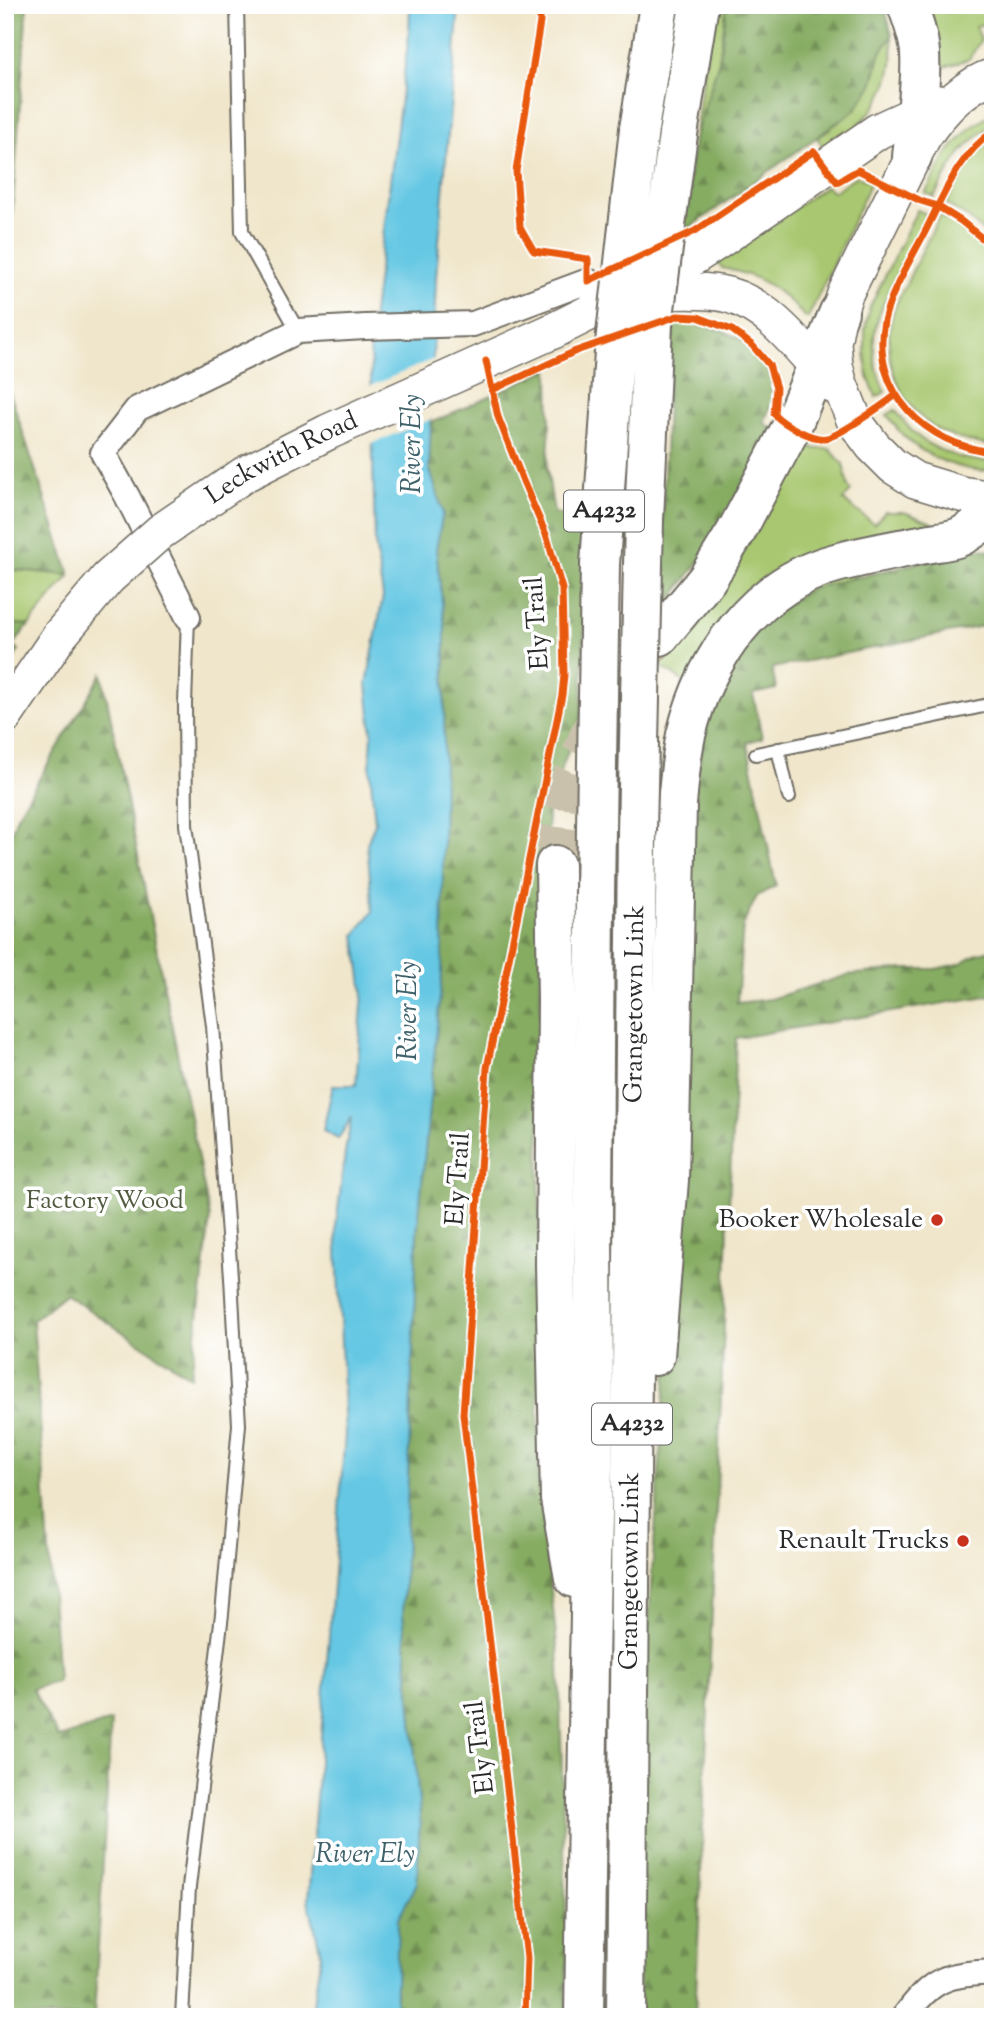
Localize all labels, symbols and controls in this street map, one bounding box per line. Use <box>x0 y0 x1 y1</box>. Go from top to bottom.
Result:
water label: River Ely <box>393 394 433 494</box>
street label: Leckwith Road <box>198 402 364 514</box>
road number: A4232 <box>564 490 644 532</box>
street label: Ely Trail <box>516 575 560 671</box>
street label: Grangetown Link <box>616 905 655 1103</box>
water label: River Ely <box>389 961 429 1061</box>
street label: Ely Trail <box>437 1131 481 1227</box>
park label: Factory Wood <box>26 1183 184 1220</box>
place label: Booker Wholesale <box>719 1202 923 1239</box>
marker: Booker Wholesale <box>929 1212 945 1228</box>
road number: A4232 <box>592 1404 672 1444</box>
street label: Grangetown Link <box>611 1472 650 1670</box>
place label: Renault Trucks <box>779 1523 949 1560</box>
marker: Renault Trucks <box>955 1533 971 1549</box>
street label: Ely Trail <box>457 1698 505 1796</box>
water label: River Ely <box>315 1835 415 1875</box>

